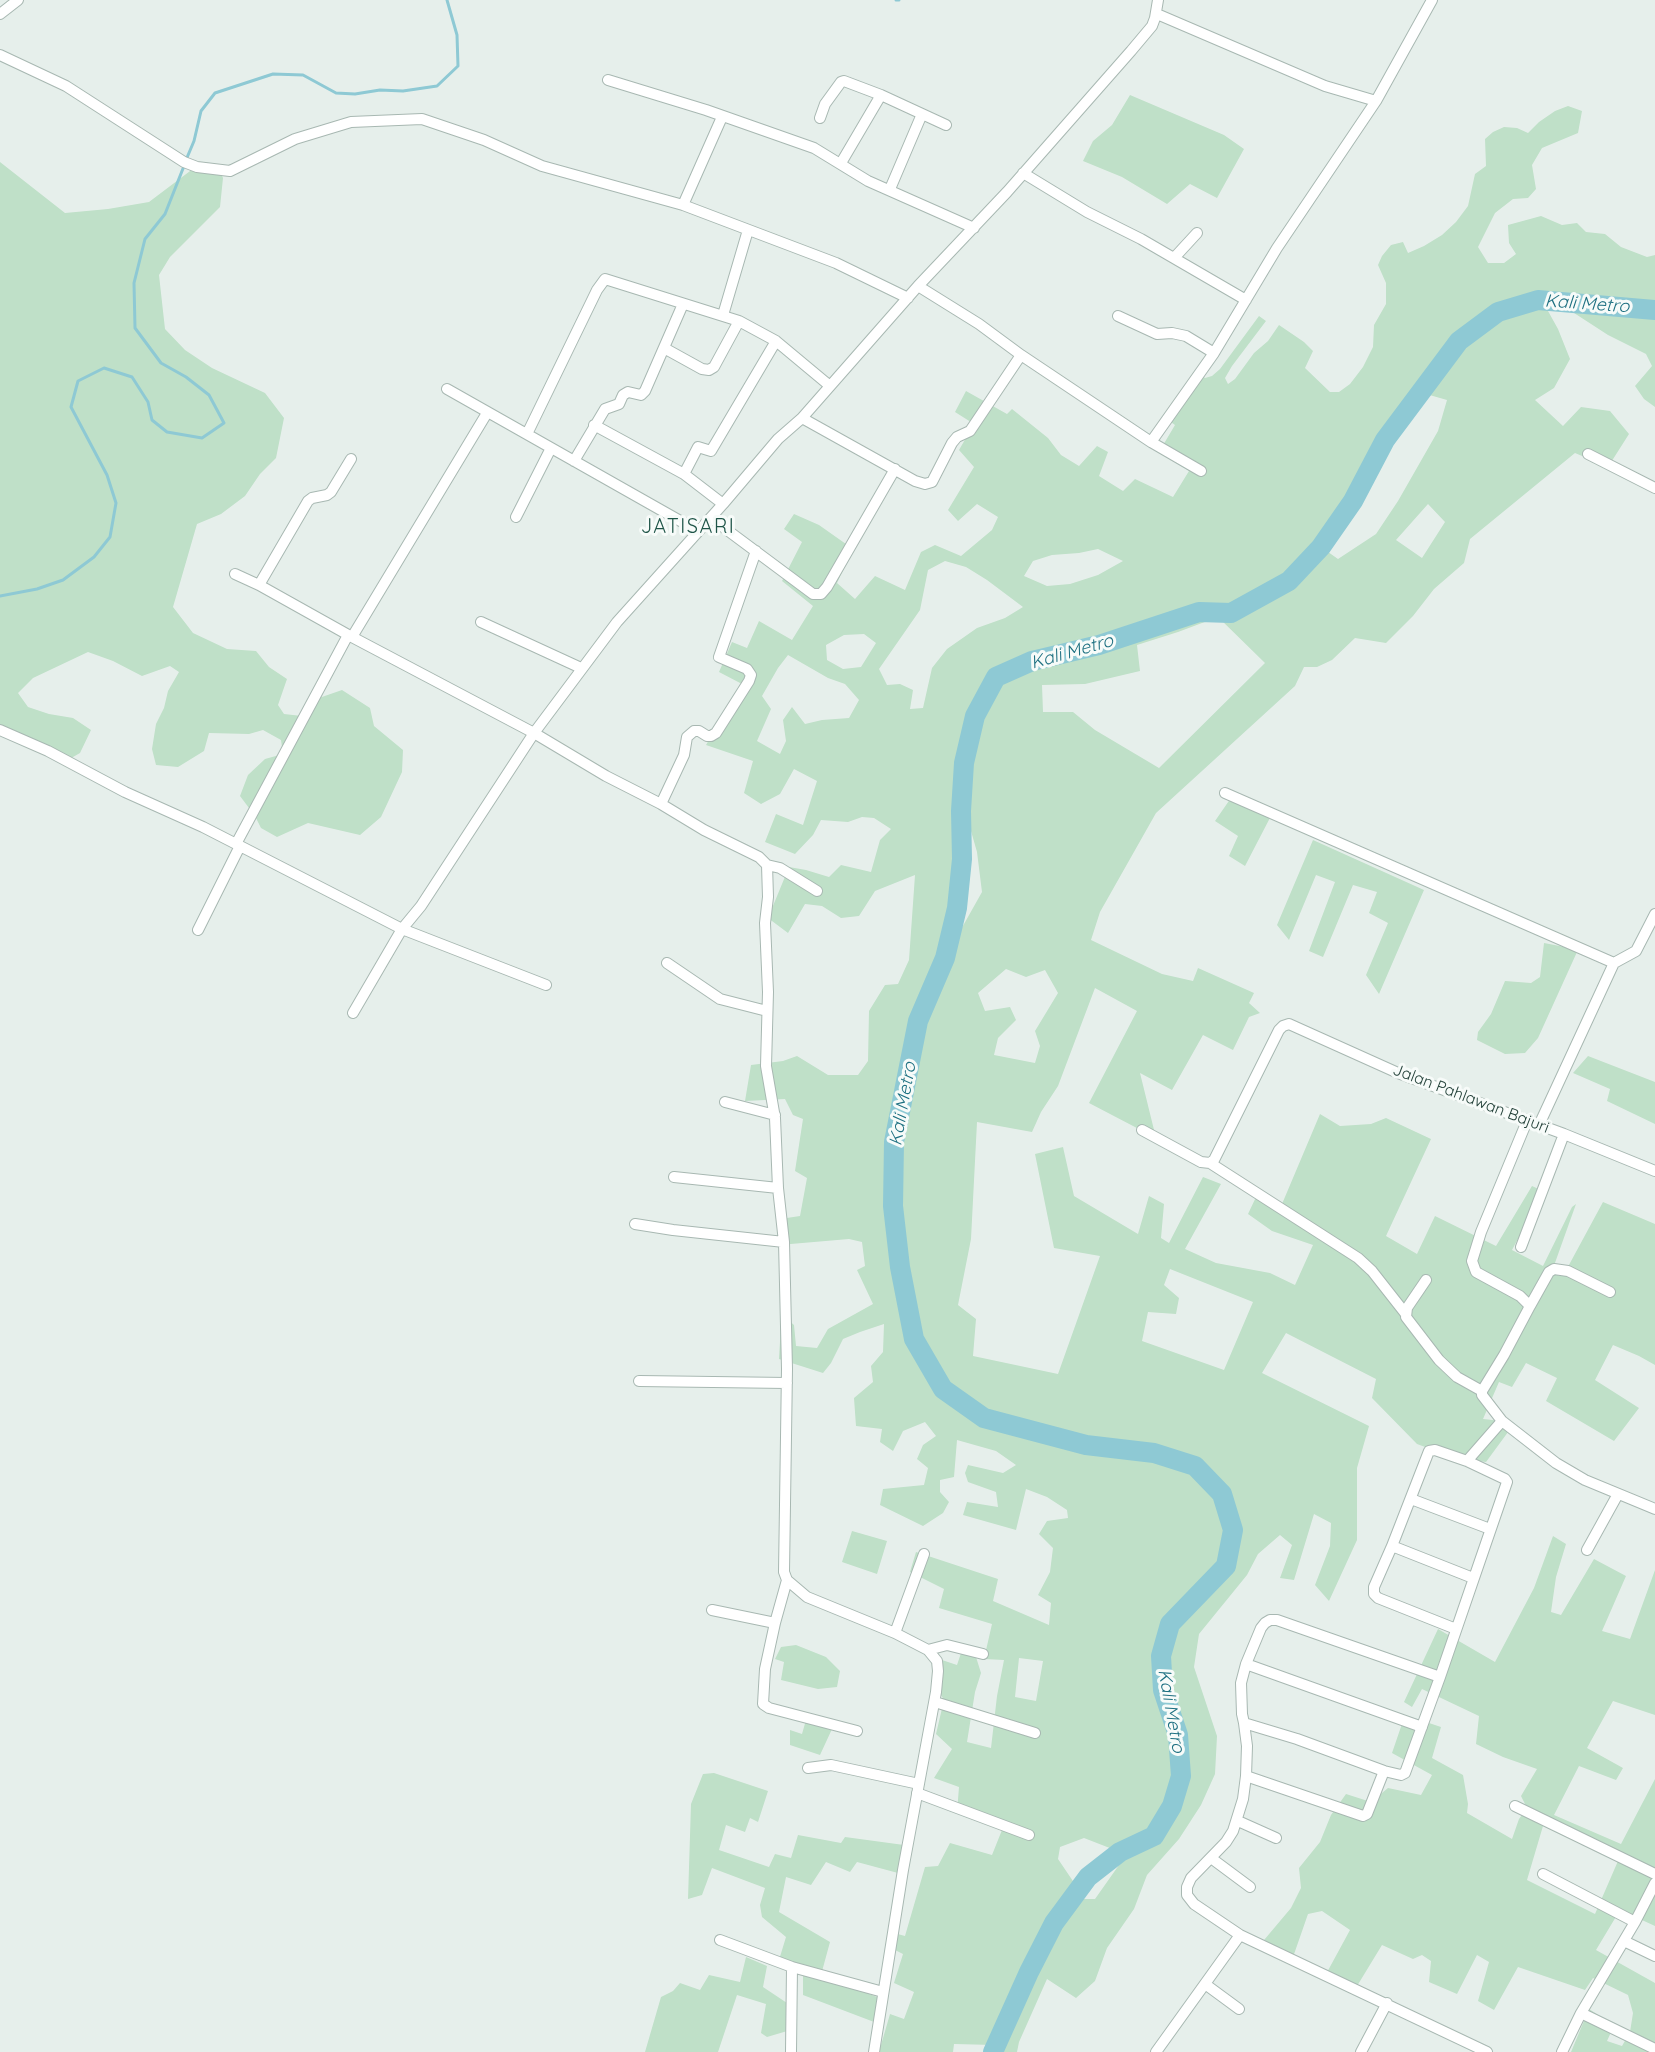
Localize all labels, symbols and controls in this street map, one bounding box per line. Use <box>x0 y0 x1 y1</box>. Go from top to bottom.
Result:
water label: Kali Metro <box>1544 290 1630 318</box>
district label: JATISARI <box>641 515 735 539</box>
water label: Kali Metro <box>1028 630 1116 674</box>
street label: Jalan Pahlawan Bajuri <box>1390 1060 1552 1138</box>
water label: Kali Metro <box>885 1061 921 1147</box>
water label: Kali Metro <box>1153 1668 1189 1754</box>

